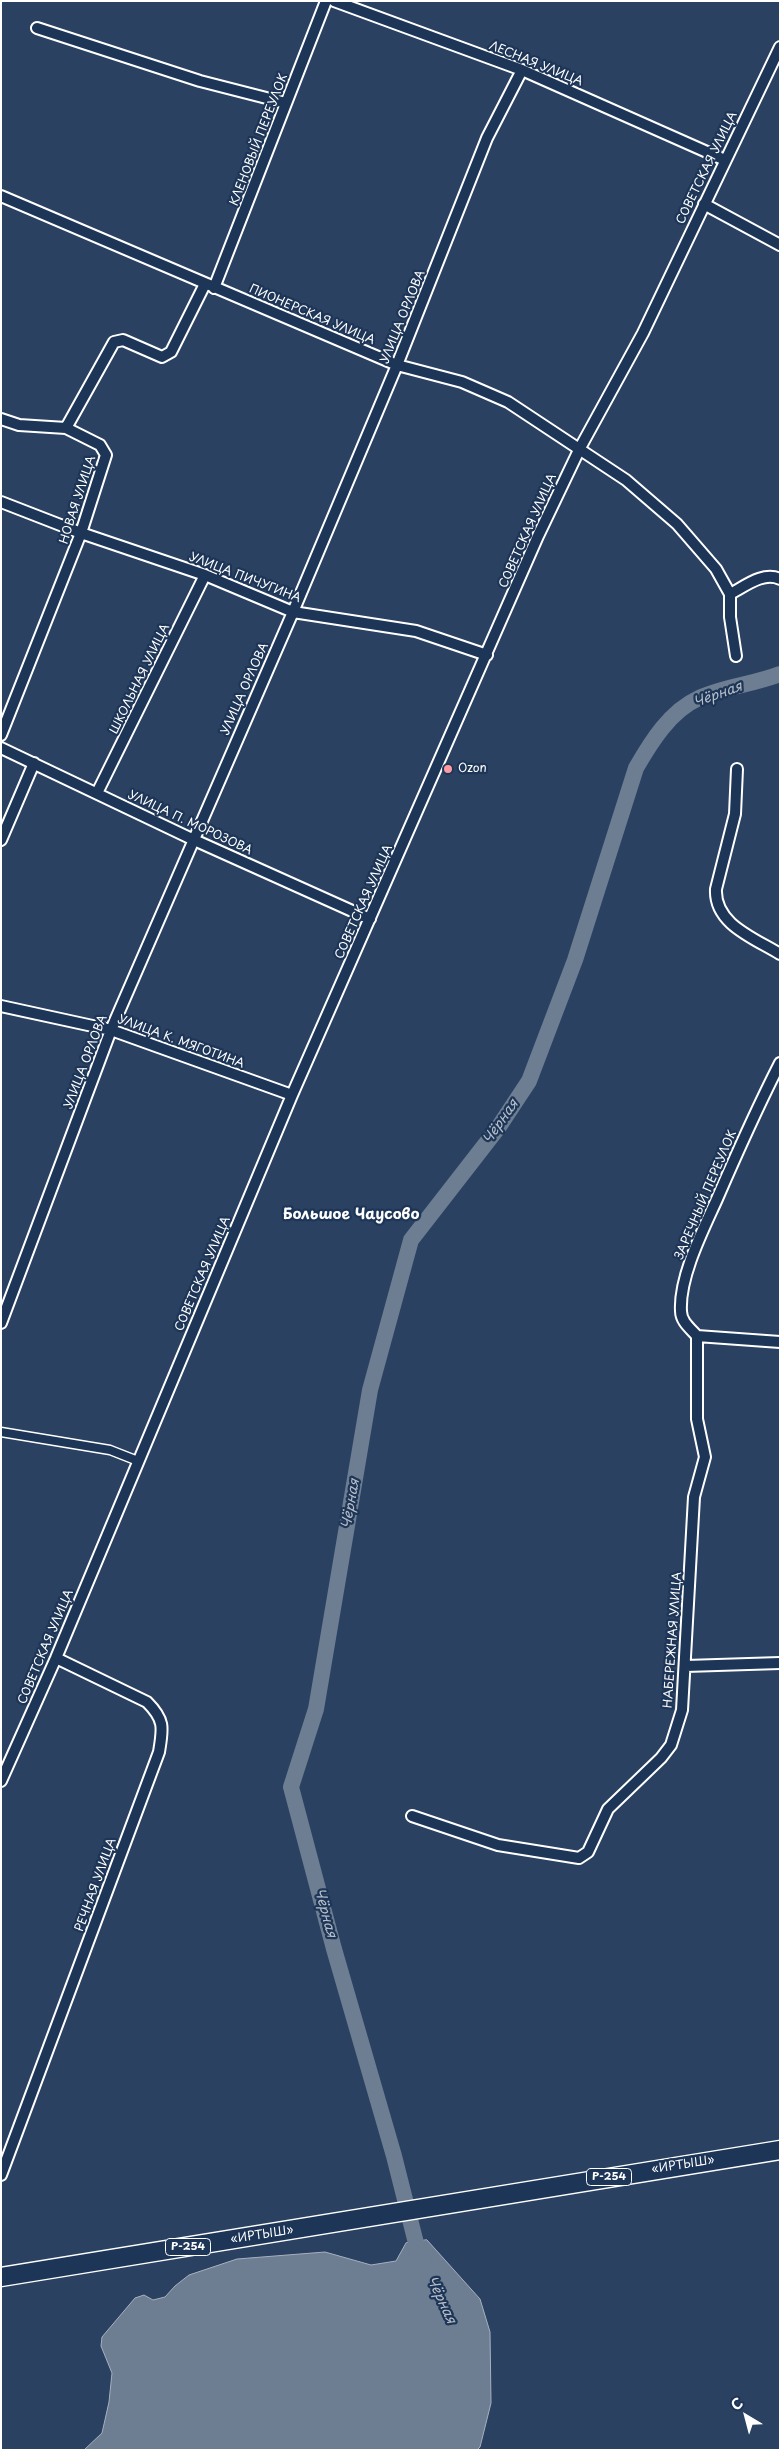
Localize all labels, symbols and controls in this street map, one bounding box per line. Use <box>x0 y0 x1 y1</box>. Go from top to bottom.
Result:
street label: ЛЕСНАЯ УЛИЦА <box>487 39 585 89</box>
street label: КЛЕНОВЫЙ ПЕРЕУЛОК <box>227 72 291 208</box>
street label: СОВЕТСКАЯ УЛИЦА <box>673 109 741 227</box>
street label: УЛИЦА ОРЛОВА <box>378 268 428 366</box>
street label: ПИОНЕРСКАЯ УЛИЦА <box>247 282 377 348</box>
street label: НОВАЯ УЛИЦА <box>57 454 99 546</box>
street label: СОВЕТСКАЯ УЛИЦА <box>496 472 560 590</box>
street label: УЛИЦА ПИЧУГИНА <box>187 550 303 606</box>
street label: ШКОЛЬНАЯ УЛИЦА <box>107 622 173 736</box>
street label: УЛИЦА ОРЛОВА <box>218 641 272 737</box>
water label: Чёрная <box>691 678 745 712</box>
place label: Ozon <box>458 762 487 776</box>
marker: Ozon <box>442 763 454 775</box>
street label: УЛИЦА П. МОРОЗОВА <box>126 788 254 858</box>
street label: СОВЕТСКАЯ УЛИЦА <box>332 843 396 961</box>
street label: УЛИЦА К. МЯГОТИНА <box>116 1012 246 1072</box>
street label: УЛИЦА ОРЛОВА <box>61 1013 111 1111</box>
water label: Чёрная <box>480 1096 522 1148</box>
street label: ЗАРЕЧНЫЙ ПЕРЕУЛОК <box>672 1128 740 1262</box>
district label: Большое Чаусово <box>283 1206 419 1224</box>
street label: СОВЕТСКАЯ УЛИЦА <box>172 1214 234 1334</box>
water label: Чёрная <box>338 1478 364 1530</box>
street label: НАБЕРЕЖНАЯ УЛИЦА <box>661 1571 685 1709</box>
street label: СОВЕТСКАЯ УЛИЦА <box>15 1587 77 1707</box>
street label: РЕЧНАЯ УЛИЦА <box>72 1836 120 1934</box>
water label: Чёрная <box>310 1886 340 1940</box>
street label: «ИРТЫШ» <box>651 2153 715 2177</box>
road number: Р-254 <box>586 2168 632 2186</box>
street label: «ИРТЫШ» <box>230 2223 294 2247</box>
road number: Р-254 <box>166 2238 210 2256</box>
water label: Чёрная <box>423 2274 459 2326</box>
north arrow <box>721 2391 771 2441</box>
text: С <box>726 2392 747 2415</box>

